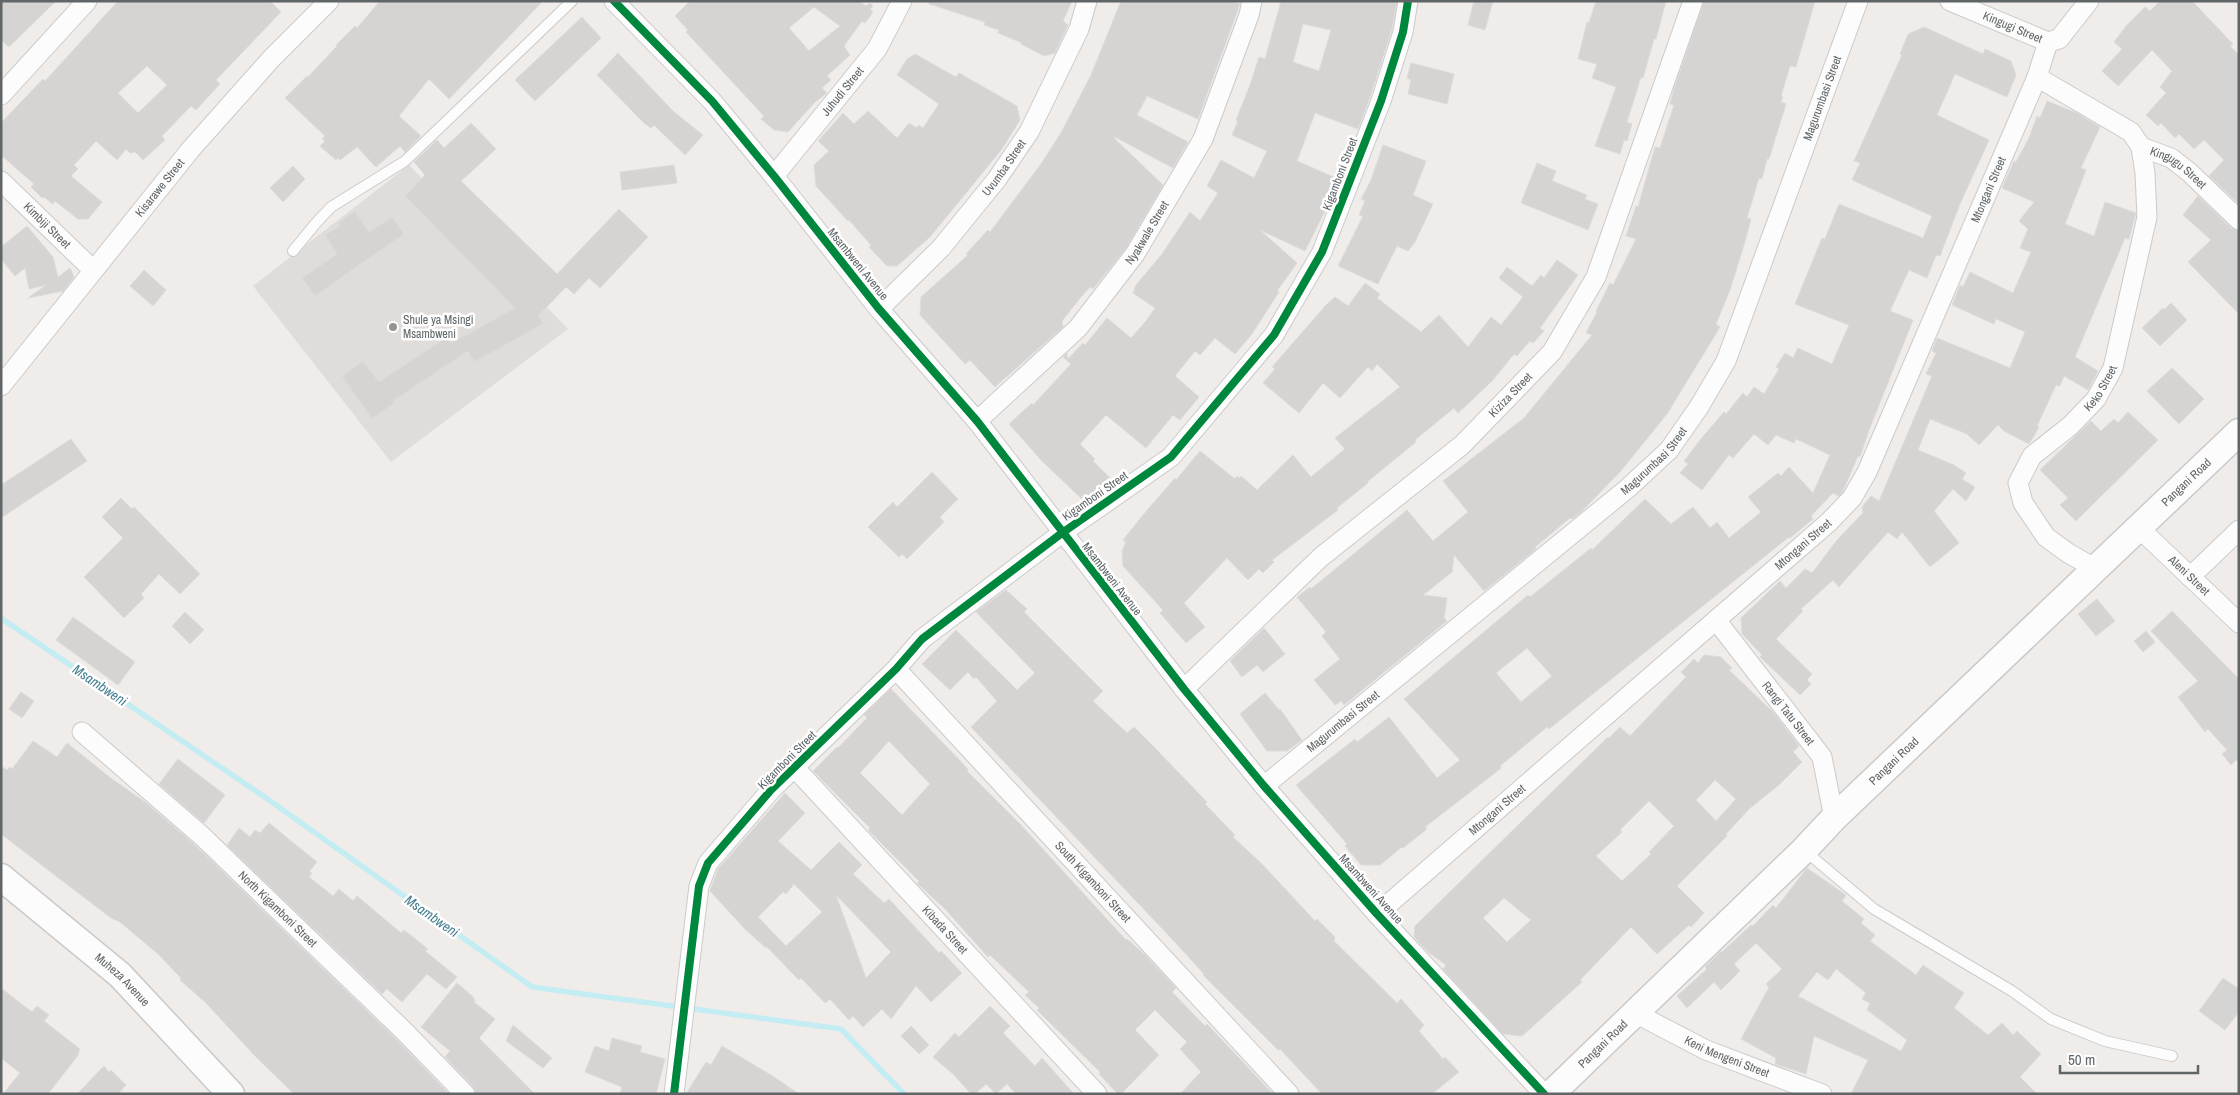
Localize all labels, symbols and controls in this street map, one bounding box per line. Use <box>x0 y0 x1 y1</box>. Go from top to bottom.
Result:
street label: Kingugi Street <box>1981 8 2045 47</box>
street label: Magurumbasi Street <box>1799 53 1845 143</box>
street label: Juhudi Street <box>818 63 868 119</box>
street label: Kigamboni Street <box>1319 135 1361 213</box>
street label: Uvumba Street <box>978 136 1030 199</box>
street label: Kingugu Street <box>2148 143 2210 193</box>
street label: Mtongani Street <box>1967 154 2010 225</box>
street label: Kisarawe Street <box>132 155 188 220</box>
street label: Nyakwale Street <box>1122 198 1173 268</box>
street label: Kimbiji Street <box>20 199 74 252</box>
street label: Msambweni Avenue <box>824 225 892 303</box>
place label: Shule ya Msingi Msambweni <box>403 312 474 342</box>
marker: Shule ya Msingi Msambweni <box>387 321 399 333</box>
street label: Keko Street <box>2080 364 2121 415</box>
street label: Kiziza Street <box>1485 369 1536 421</box>
street label: Magurumbasi Street <box>1617 424 1691 499</box>
street label: Pangani Road <box>2158 455 2215 510</box>
street label: Kigamboni Street <box>1059 467 1131 525</box>
street label: Mtongani Street <box>1771 515 1835 574</box>
street label: Msambweni Avenue <box>1078 539 1146 619</box>
street label: Aleni Street <box>2164 551 2213 599</box>
water label: Msambweni <box>69 660 131 710</box>
street label: Rangi Tatu Street <box>1758 678 1818 749</box>
street label: Magurumbasi Street <box>1303 687 1383 756</box>
street label: Kigamboni Street <box>754 727 820 793</box>
street label: Pangani Road <box>1865 733 1922 789</box>
street label: Mtongani Street <box>1465 781 1529 839</box>
street label: South Kigamboni Street <box>1051 838 1135 926</box>
street label: Msambweni Avenue <box>1335 851 1407 927</box>
street label: North Kigamboni Street <box>235 867 321 951</box>
water label: Msambweni <box>401 891 463 942</box>
street label: Kibada Street <box>919 902 971 958</box>
street label: Muheza Avenue <box>91 949 153 1010</box>
street label: Pangani Road <box>1575 1016 1631 1072</box>
street label: Keni Mengeni Street <box>1682 1032 1772 1081</box>
scale bar <box>2060 1042 2198 1074</box>
text: 50 m <box>2068 1049 2095 1070</box>

